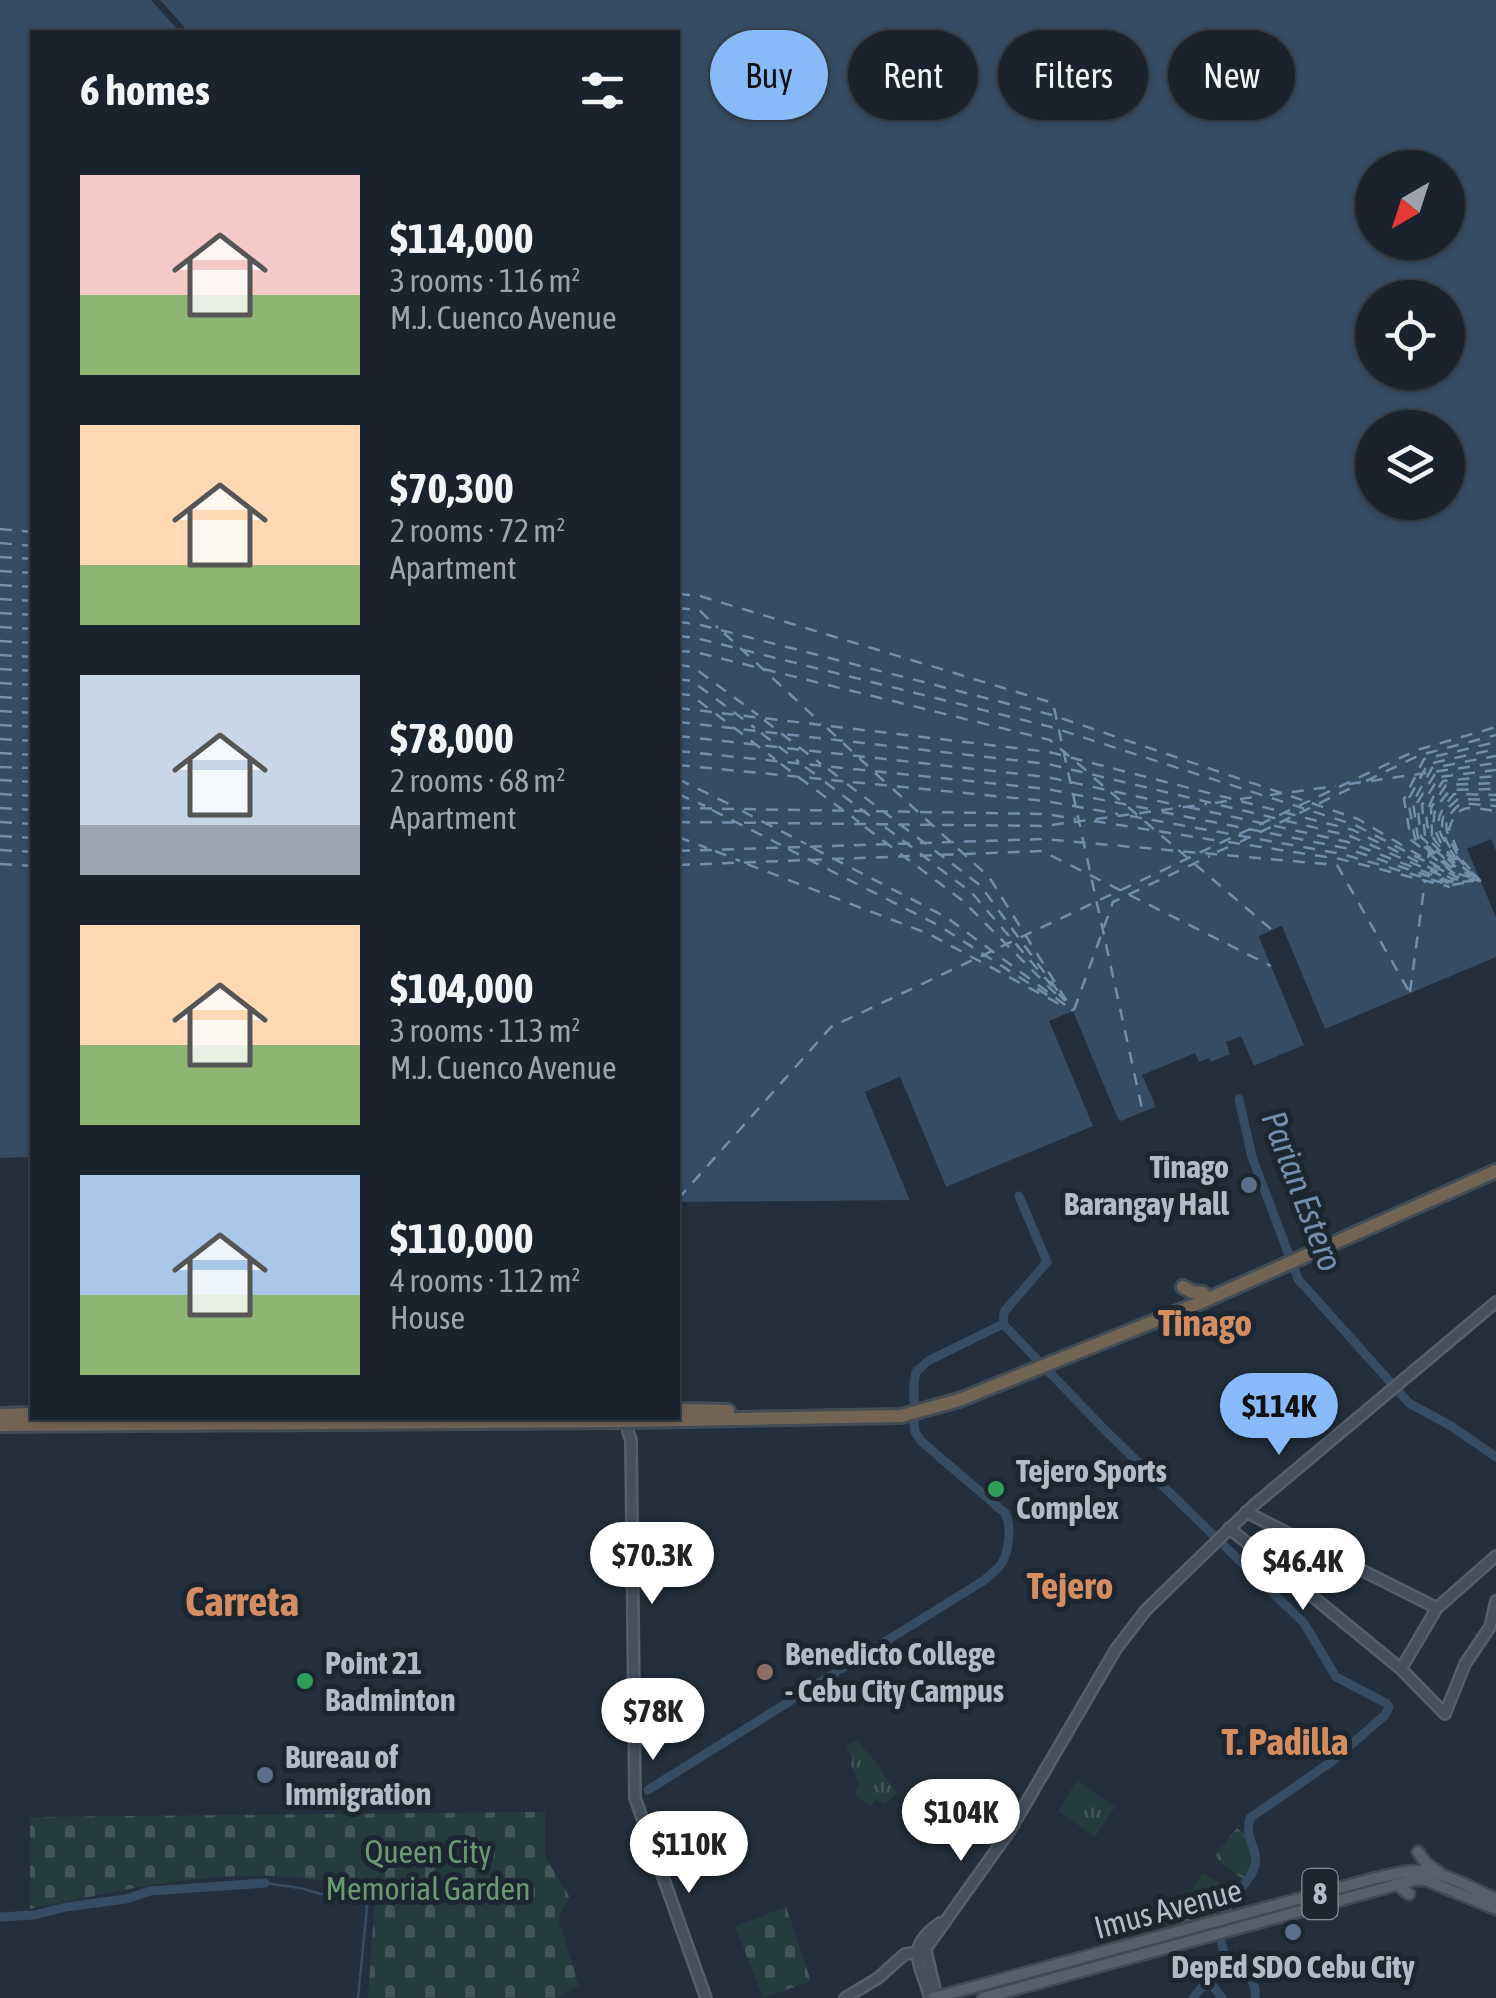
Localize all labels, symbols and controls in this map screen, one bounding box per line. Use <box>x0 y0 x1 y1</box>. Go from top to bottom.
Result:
chip: Buy <box>710 30 828 120</box>
chip: Rent <box>848 30 978 120</box>
chip: Filters <box>998 30 1148 120</box>
chip: New <box>1168 30 1295 120</box>
icon: filters <box>575 63 630 118</box>
text: 6 homes <box>80 66 210 114</box>
north arrow <box>1355 150 1465 260</box>
map controls <box>1355 150 1465 520</box>
text: $114,000 <box>390 214 534 262</box>
icon: home <box>160 215 280 335</box>
text: 3 rooms · 116 m² <box>390 262 580 299</box>
button: locate <box>1355 280 1465 390</box>
text: M.J. Cuenco Avenue <box>390 299 617 336</box>
button: layers <box>1355 410 1465 520</box>
text: $70,300 <box>390 464 514 512</box>
icon: home <box>160 465 280 585</box>
text: 2 rooms · 72 m² <box>390 512 565 549</box>
text: Apartment <box>390 549 516 586</box>
text: $78,000 <box>390 714 514 762</box>
icon: home <box>160 715 280 835</box>
text: 2 rooms · 68 m² <box>390 762 565 799</box>
text: Apartment <box>390 799 516 836</box>
text: $104,000 <box>390 964 534 1012</box>
icon: home <box>160 965 280 1085</box>
text: 3 rooms · 113 m² <box>390 1012 580 1049</box>
text: M.J. Cuenco Avenue <box>390 1049 617 1086</box>
water label: Parian Estero <box>1254 1105 1352 1276</box>
place label: Tinago Barangay Hall <box>1064 1148 1230 1222</box>
marker: Tinago Barangay Hall <box>1238 1174 1260 1196</box>
text: $110,000 <box>390 1214 534 1262</box>
icon: home <box>160 1215 280 1335</box>
text: 4 rooms · 112 m² <box>390 1262 580 1299</box>
text: House <box>390 1299 465 1336</box>
district label: Tinago <box>1158 1301 1252 1344</box>
pin: $114K <box>1209 1373 1349 1458</box>
text: $114K <box>1242 1387 1316 1424</box>
place label: Tejero Sports Complex <box>1016 1452 1167 1526</box>
marker: Tejero Sports Complex <box>985 1478 1007 1500</box>
pin: $70.3K <box>571 1522 733 1607</box>
pin: $46.4K <box>1222 1528 1384 1613</box>
text: $70.3K <box>612 1536 692 1573</box>
text: $46.4K <box>1263 1542 1343 1579</box>
district label: Tejero <box>1027 1564 1113 1607</box>
district label: Carreta <box>185 1577 299 1625</box>
place label: Benedicto College - Cebu City Campus <box>785 1635 1004 1709</box>
place label: Point 21 Badminton <box>325 1644 456 1718</box>
marker: Benedicto College - Cebu City Campus <box>754 1661 776 1683</box>
marker: Point 21 Badminton <box>294 1670 316 1692</box>
pin: $78K <box>594 1678 712 1763</box>
text: $78K <box>623 1692 683 1729</box>
district label: T. Padilla <box>1222 1720 1348 1763</box>
place label: Bureau of Immigration <box>285 1738 431 1812</box>
marker: Bureau of Immigration <box>254 1764 276 1786</box>
pin: $104K <box>891 1779 1031 1864</box>
text: $104K <box>924 1793 998 1830</box>
pin: $110K <box>619 1811 759 1896</box>
text: $110K <box>652 1825 726 1862</box>
park label: Queen City Memorial Garden <box>325 1833 531 1907</box>
road number: 8 <box>1302 1869 1338 1919</box>
street label: Imus Avenue <box>1090 1871 1246 1946</box>
marker: DepEd SDO Cebu City <box>1282 1921 1304 1943</box>
place label: DepEd SDO Cebu City <box>1171 1948 1415 1985</box>

